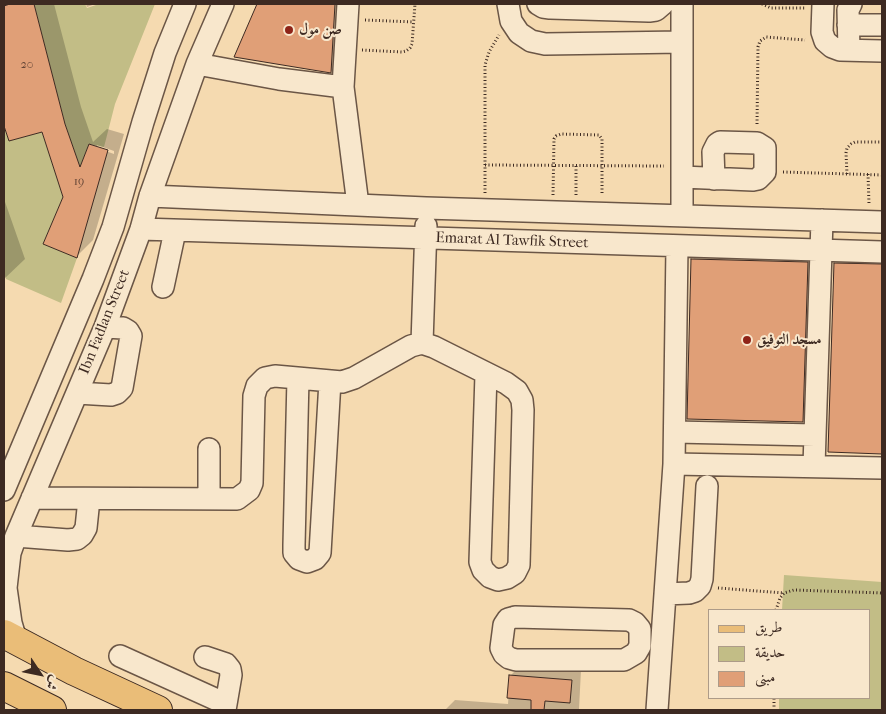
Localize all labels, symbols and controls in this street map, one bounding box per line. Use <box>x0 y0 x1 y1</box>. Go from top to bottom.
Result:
place label: صن مول <box>299 21 342 39</box>
marker: صن مول <box>283 24 295 36</box>
house number: 20 <box>21 58 33 72</box>
house number: 19 <box>74 175 84 189</box>
street label: Emarat Al Tawfik Street <box>435 229 589 253</box>
street label: Ibn Fadlan Street <box>76 267 134 377</box>
place label: مسجد التوفيق <box>757 331 822 349</box>
marker: مسجد التوفيق <box>741 334 753 346</box>
legend <box>708 609 871 699</box>
text: طريق <box>755 618 782 636</box>
text: حديقة <box>755 643 785 661</box>
north arrow <box>15 649 65 699</box>
text: مبنى <box>755 668 775 686</box>
text: ش <box>42 672 64 693</box>

